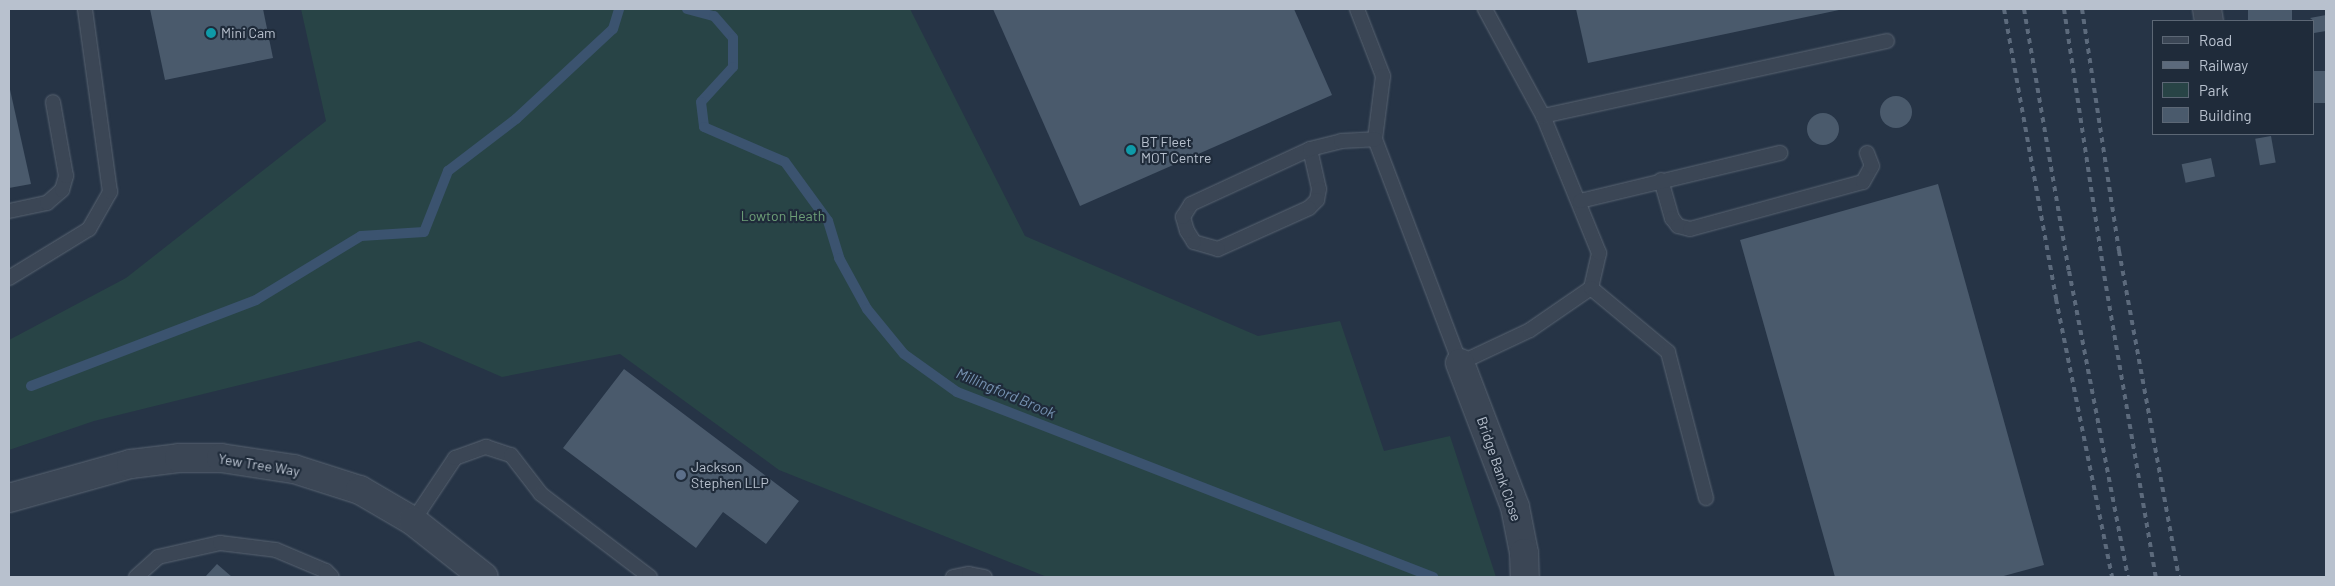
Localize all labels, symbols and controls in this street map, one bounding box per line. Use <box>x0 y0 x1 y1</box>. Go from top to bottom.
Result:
legend <box>2152 20 2315 135</box>
place label: Mini Cam <box>221 25 276 41</box>
marker: Mini Cam <box>205 27 217 39</box>
text: Road <box>2199 31 2232 49</box>
text: Railway <box>2199 56 2248 74</box>
text: Park <box>2199 81 2228 99</box>
text: Building <box>2199 106 2252 124</box>
place label: BT Fleet MOT Centre <box>1141 134 1211 166</box>
marker: BT Fleet MOT Centre <box>1125 144 1137 156</box>
park label: Lowton Heath <box>741 208 825 224</box>
water label: Millingford Brook <box>954 364 1058 422</box>
street label: Bridge Bank Close <box>1473 414 1525 524</box>
street label: Yew Tree Way <box>217 450 301 480</box>
place label: Jackson Stephen LLP <box>691 459 769 492</box>
marker: Jackson Stephen LLP <box>675 469 687 481</box>

